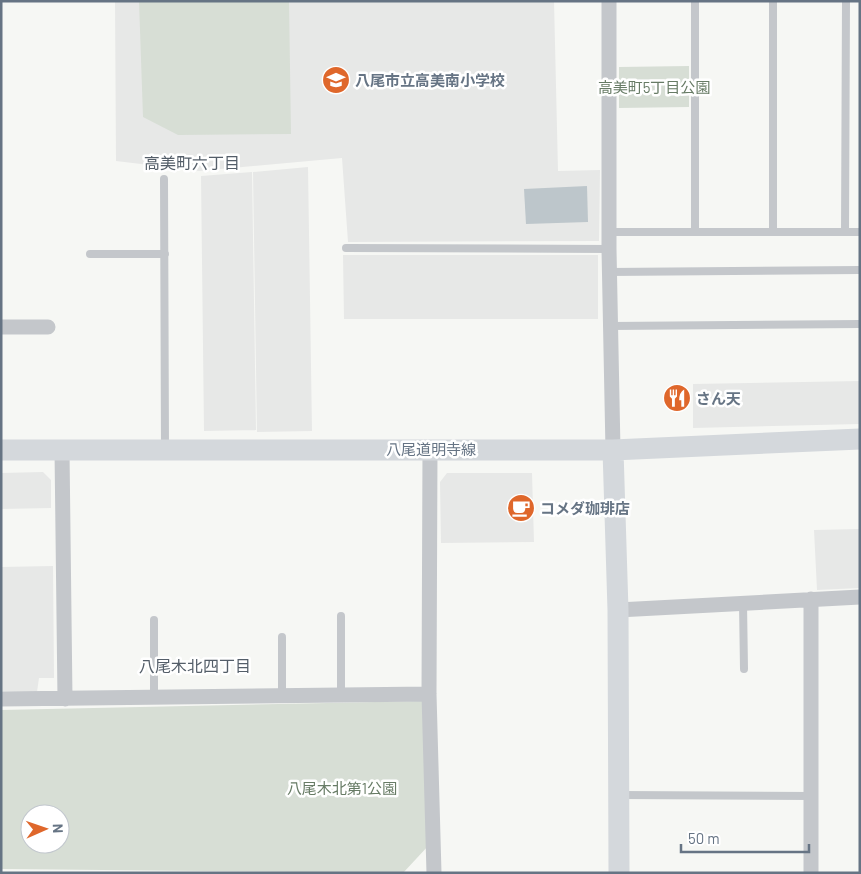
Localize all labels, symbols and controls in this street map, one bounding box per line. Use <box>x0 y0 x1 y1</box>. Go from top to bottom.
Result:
school or university icon: 八尾市立高美南小学校 <box>321 65 351 95</box>
place label: 八尾市立高美南小学校 <box>355 71 505 89</box>
park label: 高美町5丁目公園 <box>598 78 710 96</box>
district label: 高美町六丁目 <box>144 153 240 172</box>
restaurant icon: さん天 <box>662 383 692 413</box>
place label: さん天 <box>696 389 741 407</box>
street label: 八尾道明寺線 <box>386 440 476 458</box>
cafe icon: コメダ珈琲店 <box>506 493 536 523</box>
place label: コメダ珈琲店 <box>540 499 630 517</box>
district label: 八尾木北四丁目 <box>139 656 251 675</box>
park label: 八尾木北第1公園 <box>287 779 397 797</box>
north arrow <box>20 804 70 854</box>
scale bar <box>681 822 808 854</box>
text: N <box>50 824 67 833</box>
text: 50 m <box>688 829 720 847</box>

